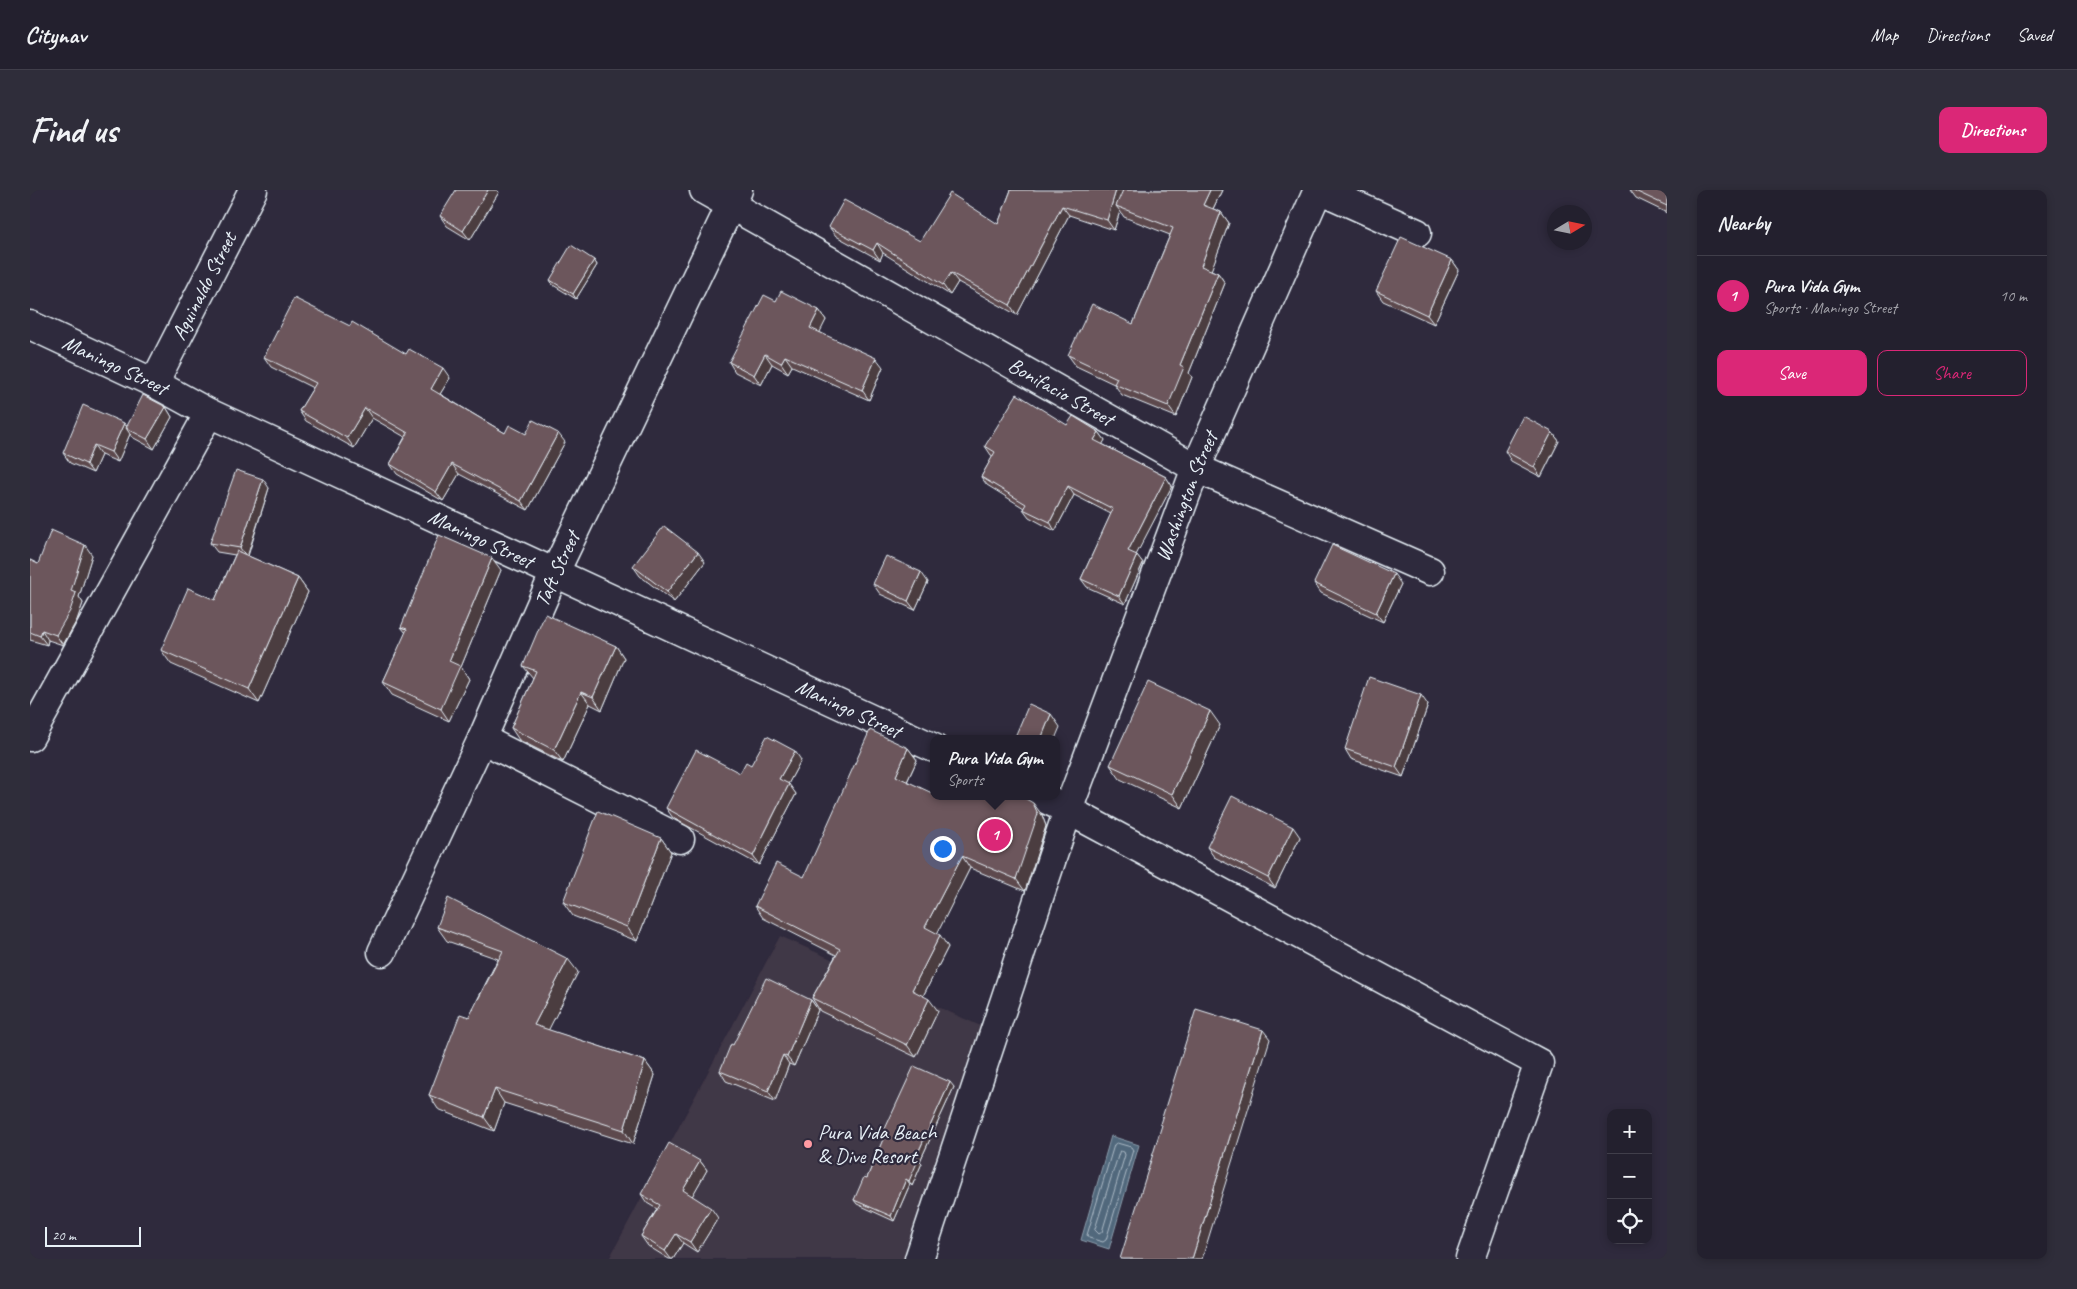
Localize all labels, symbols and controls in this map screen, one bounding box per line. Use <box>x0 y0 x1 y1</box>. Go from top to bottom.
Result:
text: Citynav <box>25 20 86 50</box>
text: Map <box>1871 24 1898 46</box>
text: Directions <box>1926 24 1989 46</box>
text: Saved <box>2017 24 2052 46</box>
button: Directions <box>1939 107 2047 153</box>
text: Find us <box>30 108 117 153</box>
north arrow <box>1547 205 1592 250</box>
text: Nearby <box>1717 210 1770 236</box>
street label: Aguinaldo Street <box>165 226 243 344</box>
text: Pura Vida Gym <box>1764 274 1859 298</box>
text: 1 <box>1729 286 1737 306</box>
text: 10 m <box>2000 286 2027 306</box>
text: Sports · Maningo Street <box>1764 298 1897 318</box>
street label: Maningo Street <box>59 329 175 402</box>
button: Save <box>1717 350 1867 396</box>
button: Share <box>1877 350 2027 396</box>
street label: Bonifacio Street <box>1004 352 1121 433</box>
street label: Washington Street <box>1149 425 1224 565</box>
street label: Maningo Street <box>424 503 540 575</box>
street label: Taft Street <box>529 525 587 611</box>
street label: Maningo Street <box>792 673 908 745</box>
popup <box>930 735 1060 800</box>
text: Pura Vida Gym <box>947 746 1043 770</box>
text: Sports <box>947 770 983 790</box>
pin: 1 <box>979 816 1011 854</box>
your location <box>930 836 956 862</box>
map controls <box>1607 1109 1652 1244</box>
button: + <box>1607 1109 1652 1154</box>
place label: Pura Vida Beach & Dive Resort <box>818 1119 938 1169</box>
marker: Pura Vida Beach & Dive Resort <box>802 1138 814 1150</box>
button: − <box>1607 1154 1652 1199</box>
button: locate <box>1607 1199 1652 1244</box>
scale bar <box>45 1224 141 1247</box>
text: 20 m <box>52 1227 76 1244</box>

